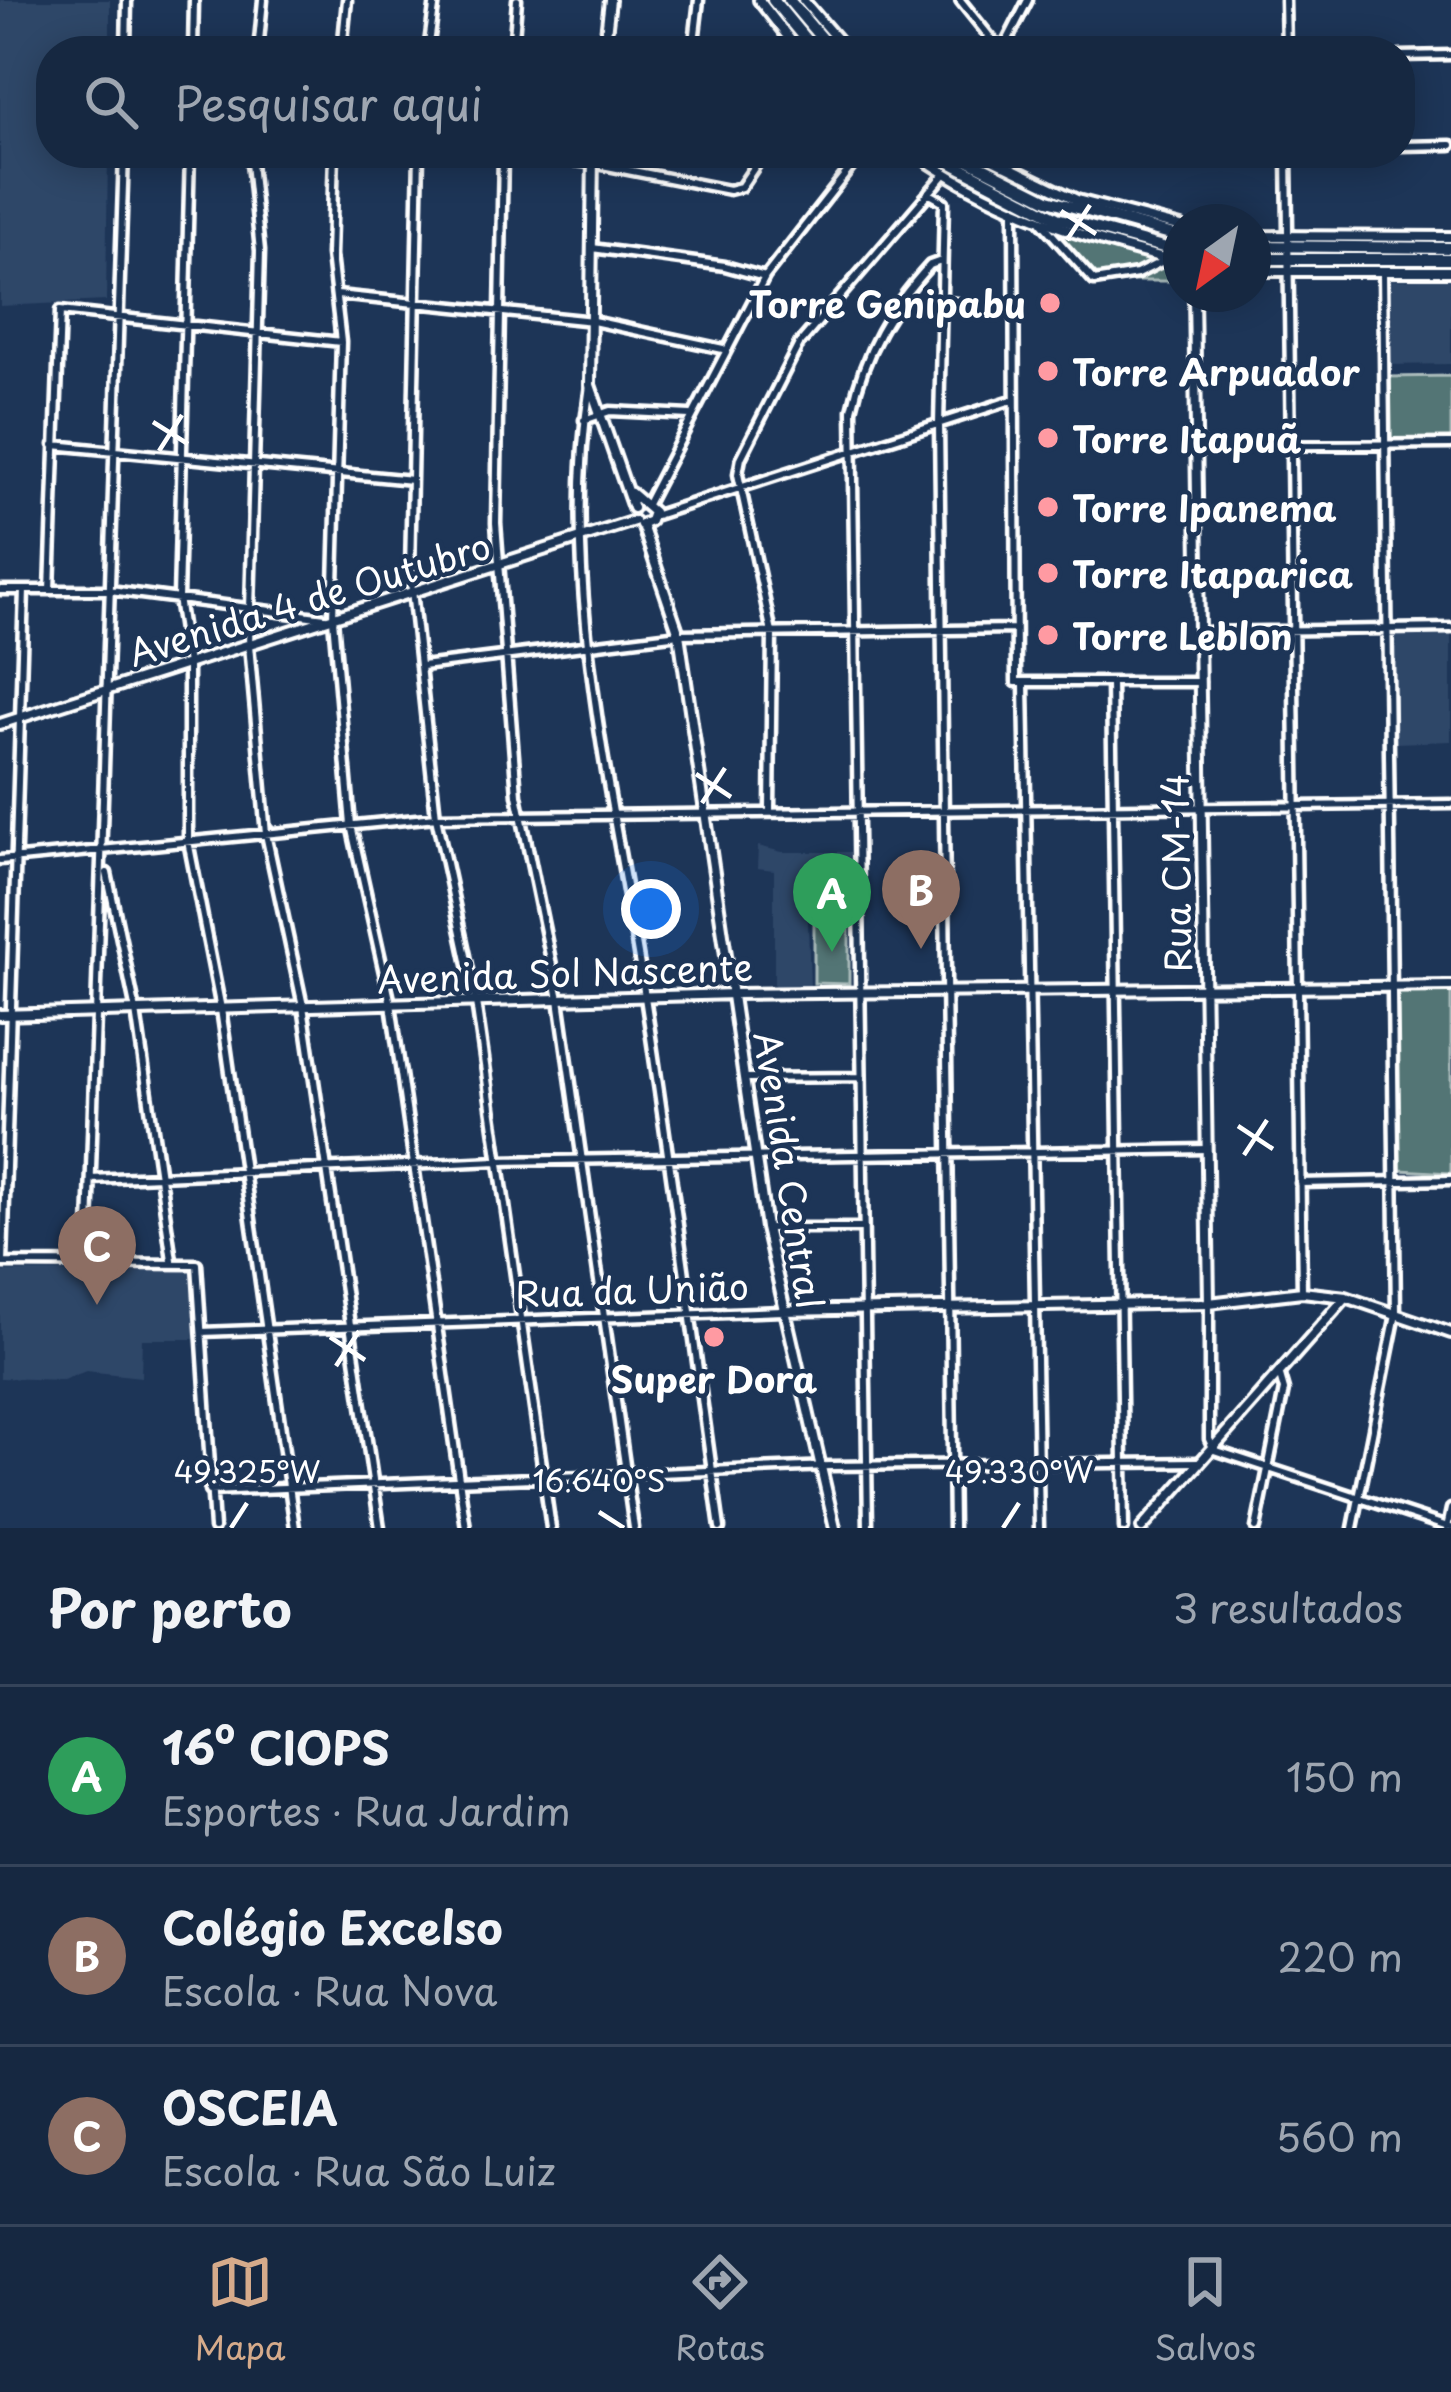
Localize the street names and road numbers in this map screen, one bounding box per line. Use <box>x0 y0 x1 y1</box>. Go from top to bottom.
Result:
street label: Avenida 4 de Outubro <box>121 517 497 679</box>
street label: Rua CM-14 <box>1146 773 1204 973</box>
street label: Avenida Sol Nascente <box>376 938 754 1006</box>
street label: Avenida Central <box>741 1027 839 1313</box>
street label: Rua da União <box>514 1258 750 1320</box>

